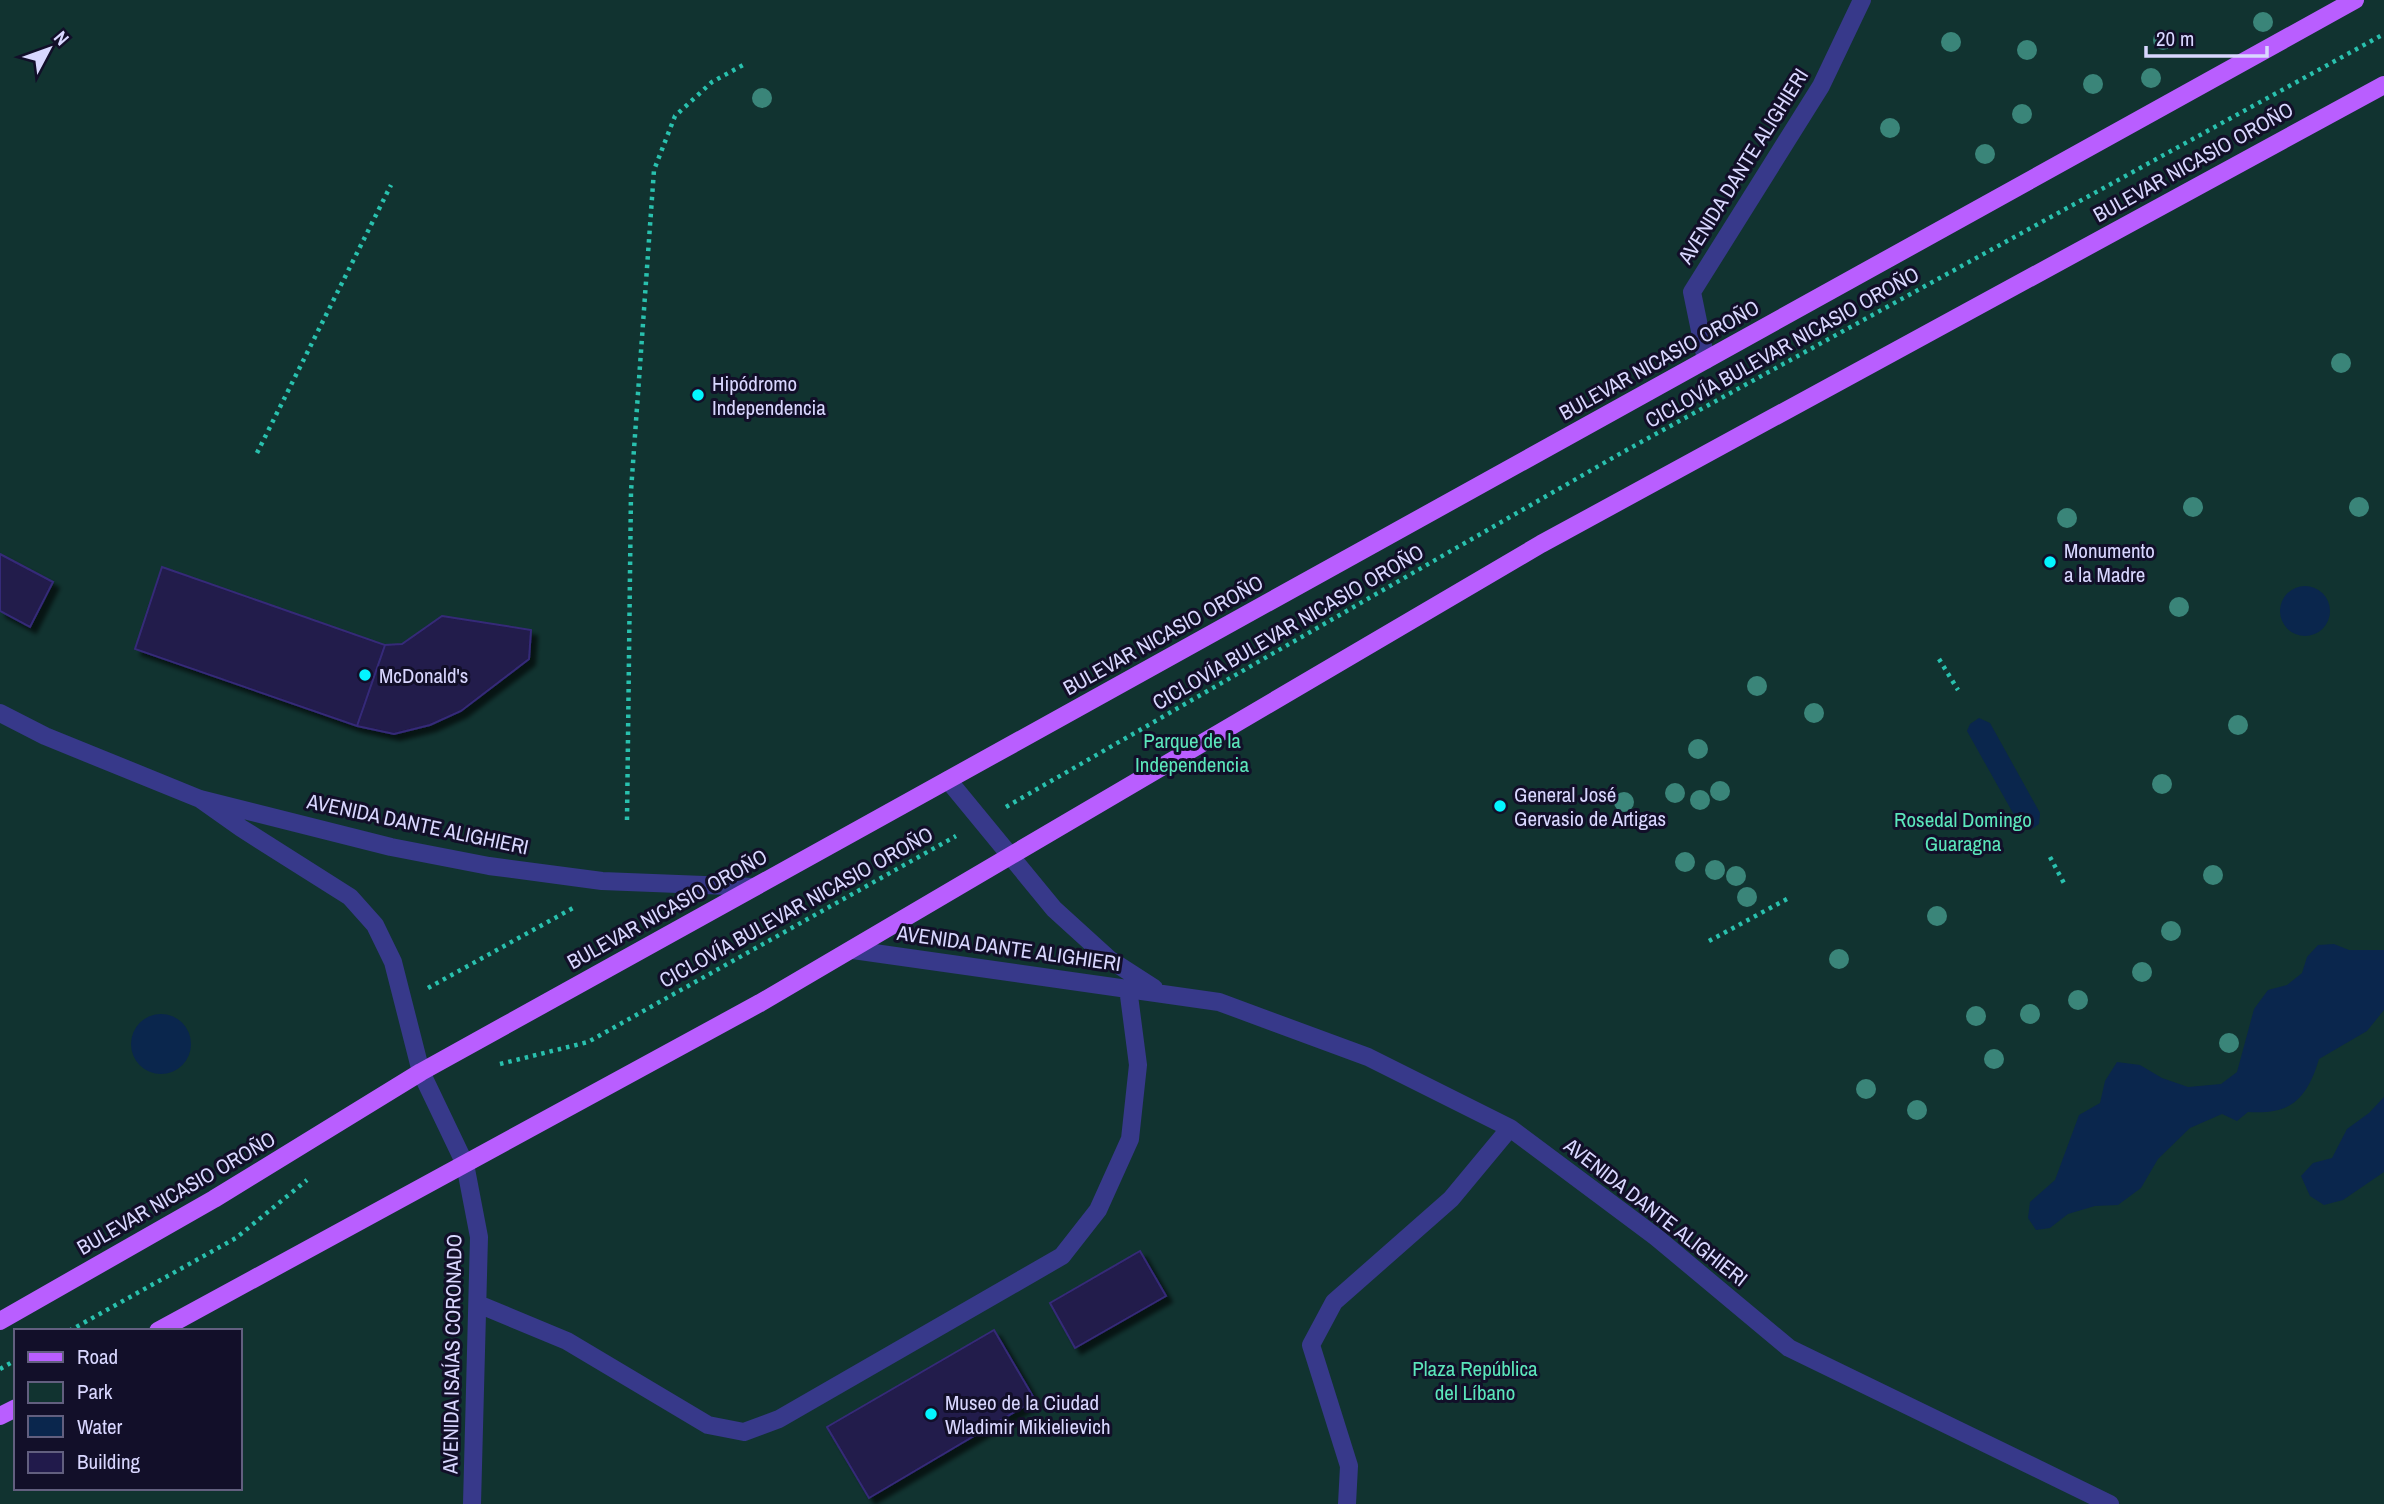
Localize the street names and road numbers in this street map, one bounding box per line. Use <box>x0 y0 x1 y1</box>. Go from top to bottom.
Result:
street label: AVENIDA DANTE ALIGHIERI <box>1670 63 1815 270</box>
street label: BULEVAR NICASIO OROÑO <box>2088 95 2298 229</box>
street label: CICLOVÍA BULEVAR NICASIO OROÑO <box>1640 261 1924 433</box>
street label: BULEVAR NICASIO OROÑO <box>1555 295 1763 425</box>
street label: CICLOVÍA BULEVAR NICASIO OROÑO <box>1148 539 1428 715</box>
street label: BULEVAR NICASIO OROÑO <box>1059 570 1267 700</box>
street label: AVENIDA DANTE ALIGHIERI <box>304 786 531 862</box>
street label: CICLOVÍA BULEVAR NICASIO OROÑO <box>654 821 938 993</box>
street label: BULEVAR NICASIO OROÑO <box>563 844 771 974</box>
street label: AVENIDA DANTE ALIGHIERI <box>894 918 1123 978</box>
street label: BULEVAR NICASIO OROÑO <box>72 1124 280 1262</box>
street label: AVENIDA DANTE ALIGHIERI <box>1557 1131 1754 1293</box>
street label: AVENIDA ISAÍAS CORONADO <box>435 1234 469 1475</box>

